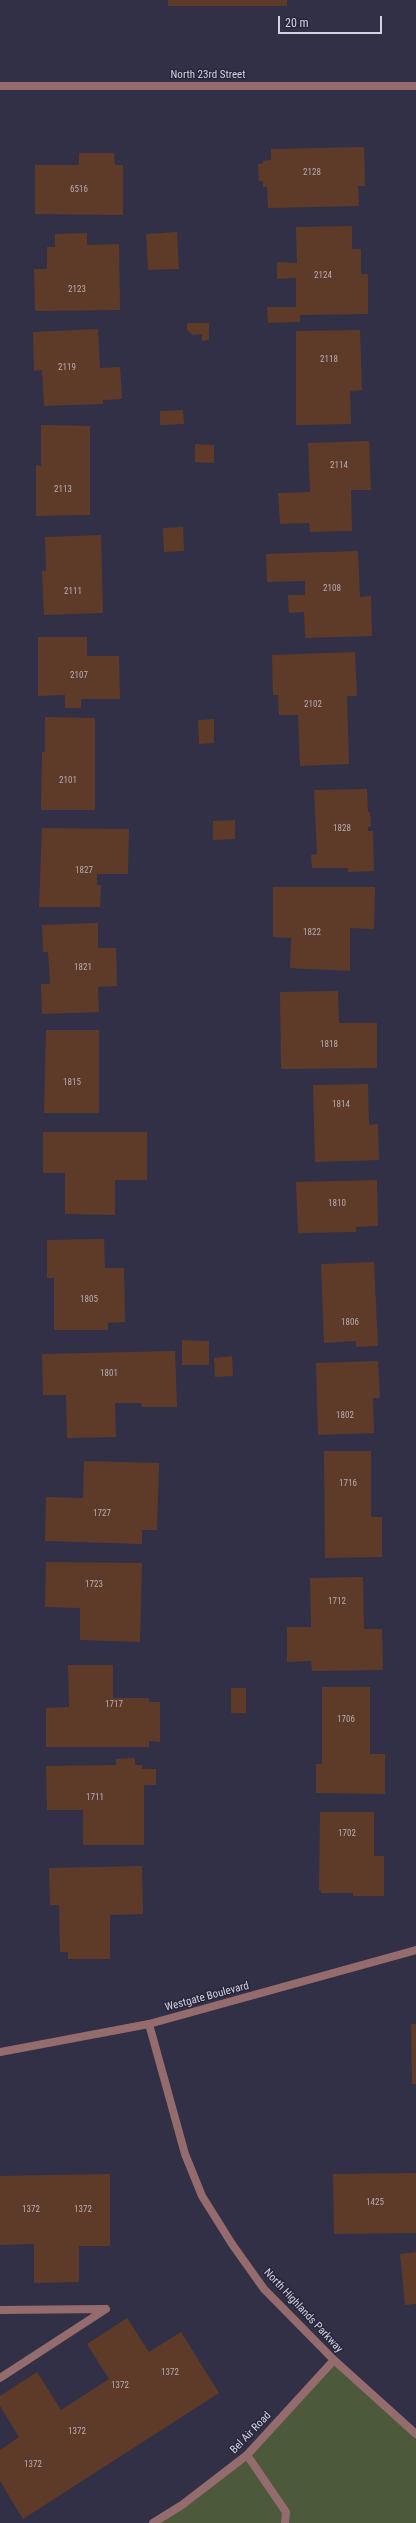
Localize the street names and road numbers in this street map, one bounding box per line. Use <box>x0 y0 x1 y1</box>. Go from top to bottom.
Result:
street label: North 23rd Street <box>171 68 245 82</box>
street label: Westgate Boulevard <box>164 1979 250 2015</box>
street label: North Highlands Parkway <box>261 2266 345 2356</box>
street label: Bel Air Road <box>228 2409 274 2457</box>

